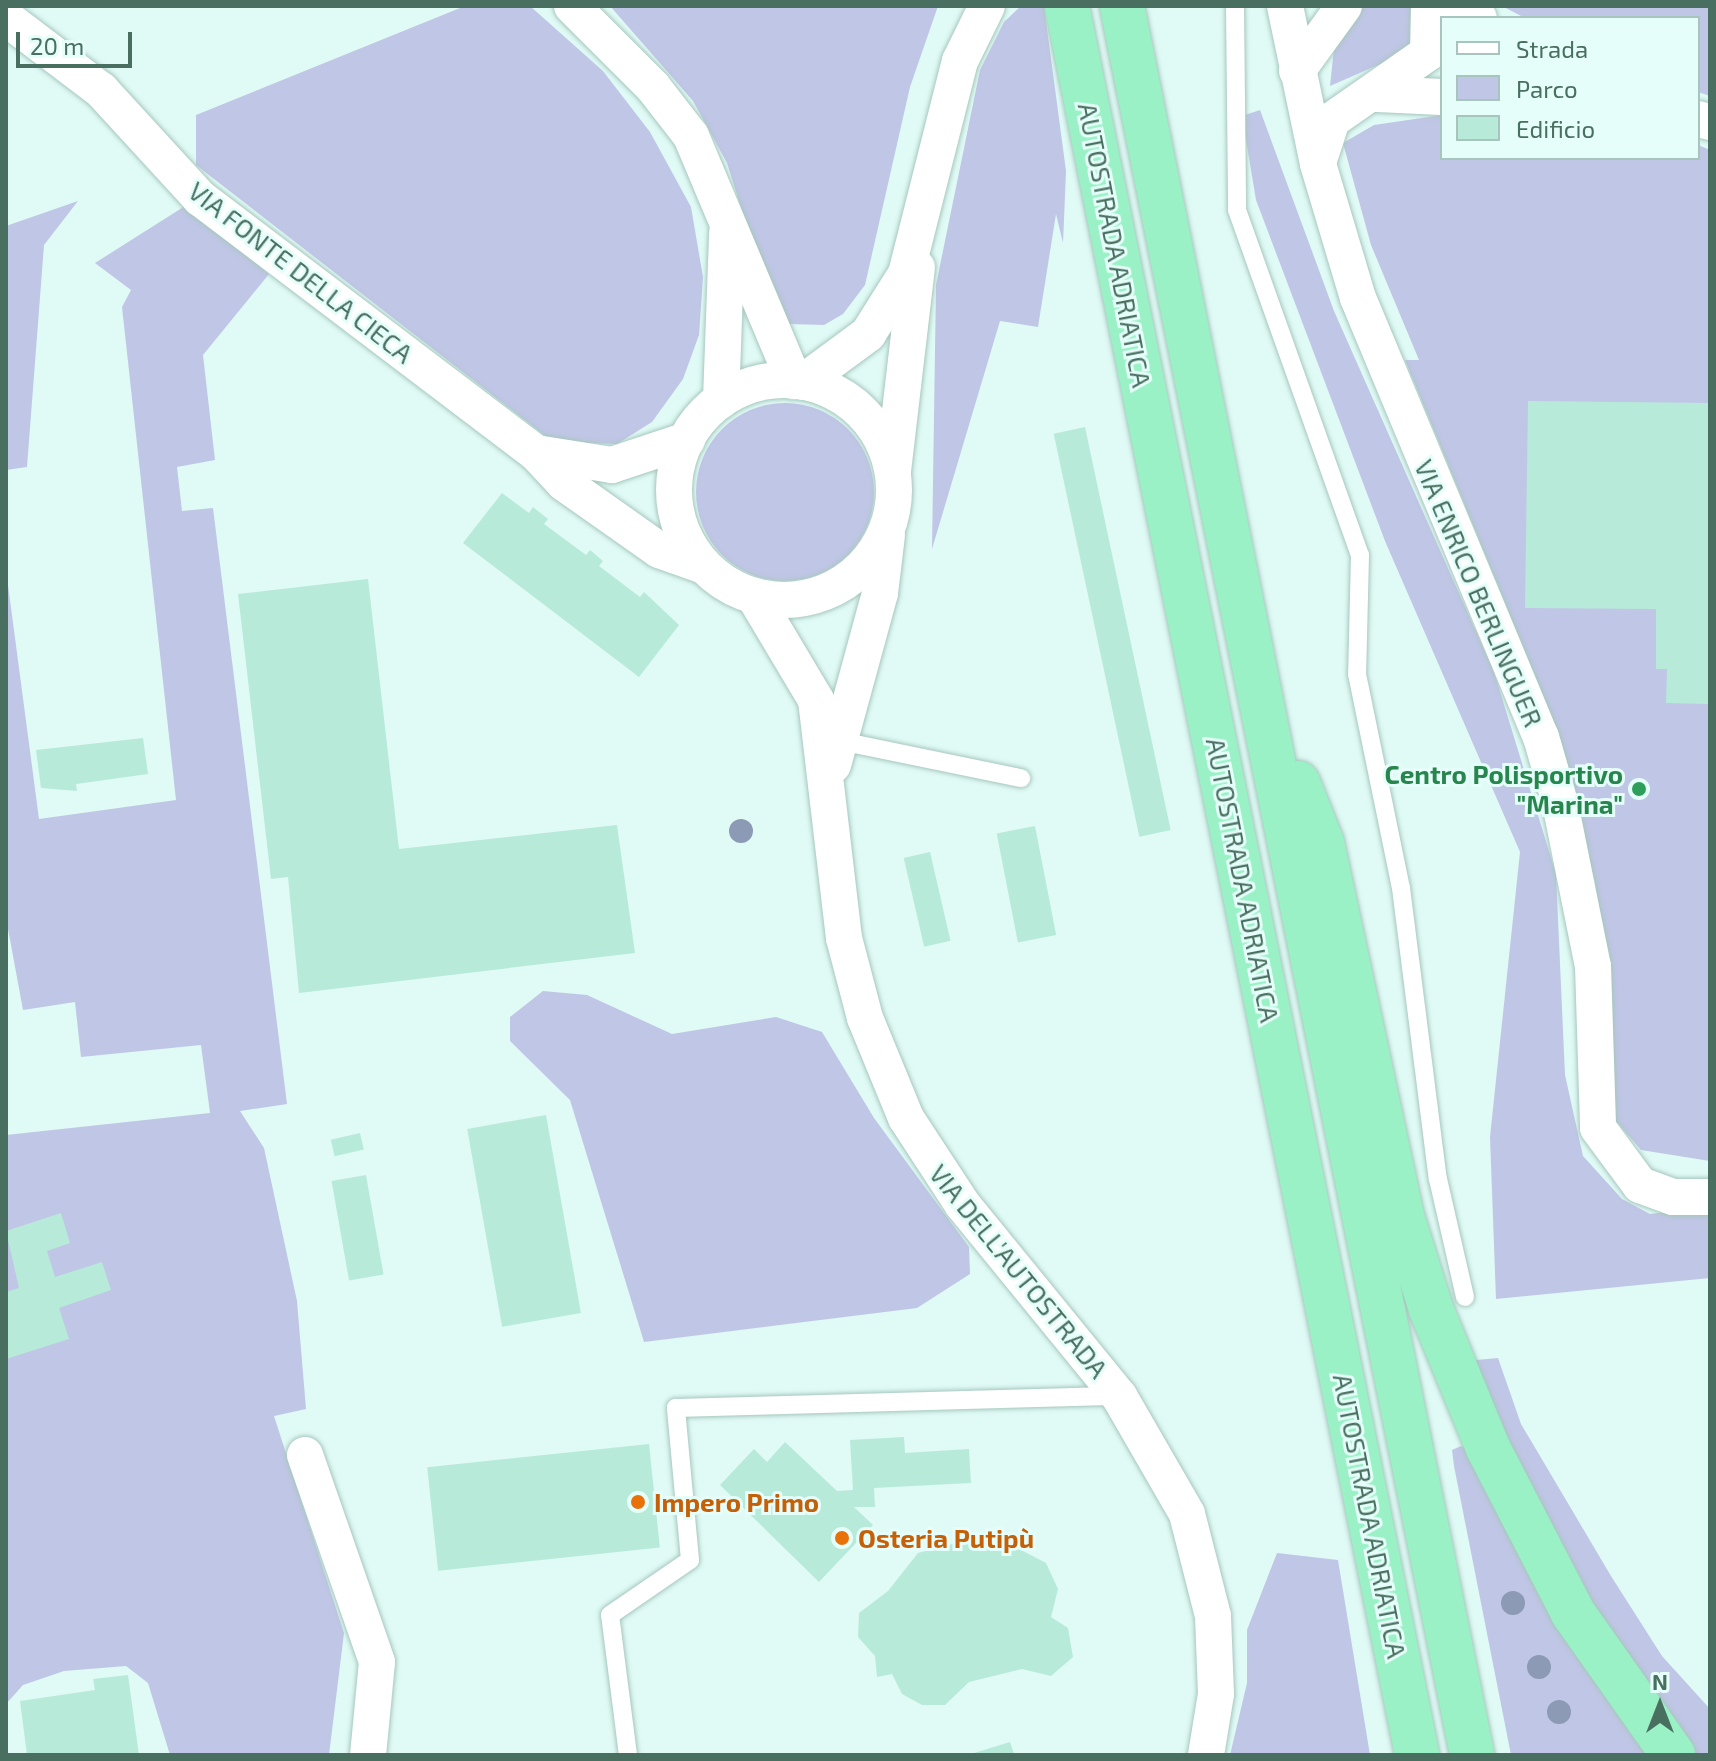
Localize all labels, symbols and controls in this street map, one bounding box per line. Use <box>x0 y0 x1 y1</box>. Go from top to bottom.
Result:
scale bar <box>20 16 136 66</box>
legend <box>1440 16 1700 160</box>
text: 20 m <box>30 31 84 60</box>
text: Strada <box>1516 34 1588 63</box>
text: Parco <box>1516 74 1578 103</box>
street label: AUTOSTRADA ADRIATICA <box>1072 99 1158 391</box>
text: Edificio <box>1516 114 1595 143</box>
street label: VIA FONTE DELLA CIECA <box>182 174 420 370</box>
street label: VIA ENRICO BERLINGUER <box>1408 455 1550 731</box>
street label: AUTOSTRADA ADRIATICA <box>1200 734 1286 1026</box>
place label: Centro Polisportivo "Marina" <box>1384 758 1623 820</box>
marker: Centro Polisportivo "Marina" <box>1630 780 1648 798</box>
street label: VIA DELL'AUTOSTRADA <box>923 1158 1115 1384</box>
street label: AUTOSTRADA ADRIATICA <box>1327 1370 1413 1662</box>
place label: Impero Primo <box>654 1486 819 1518</box>
marker: Impero Primo <box>629 1493 647 1511</box>
place label: Osteria Putipù <box>858 1522 1034 1554</box>
marker: Osteria Putipù <box>833 1529 851 1547</box>
north arrow <box>1620 1665 1700 1745</box>
text: N <box>1652 1668 1668 1694</box>

